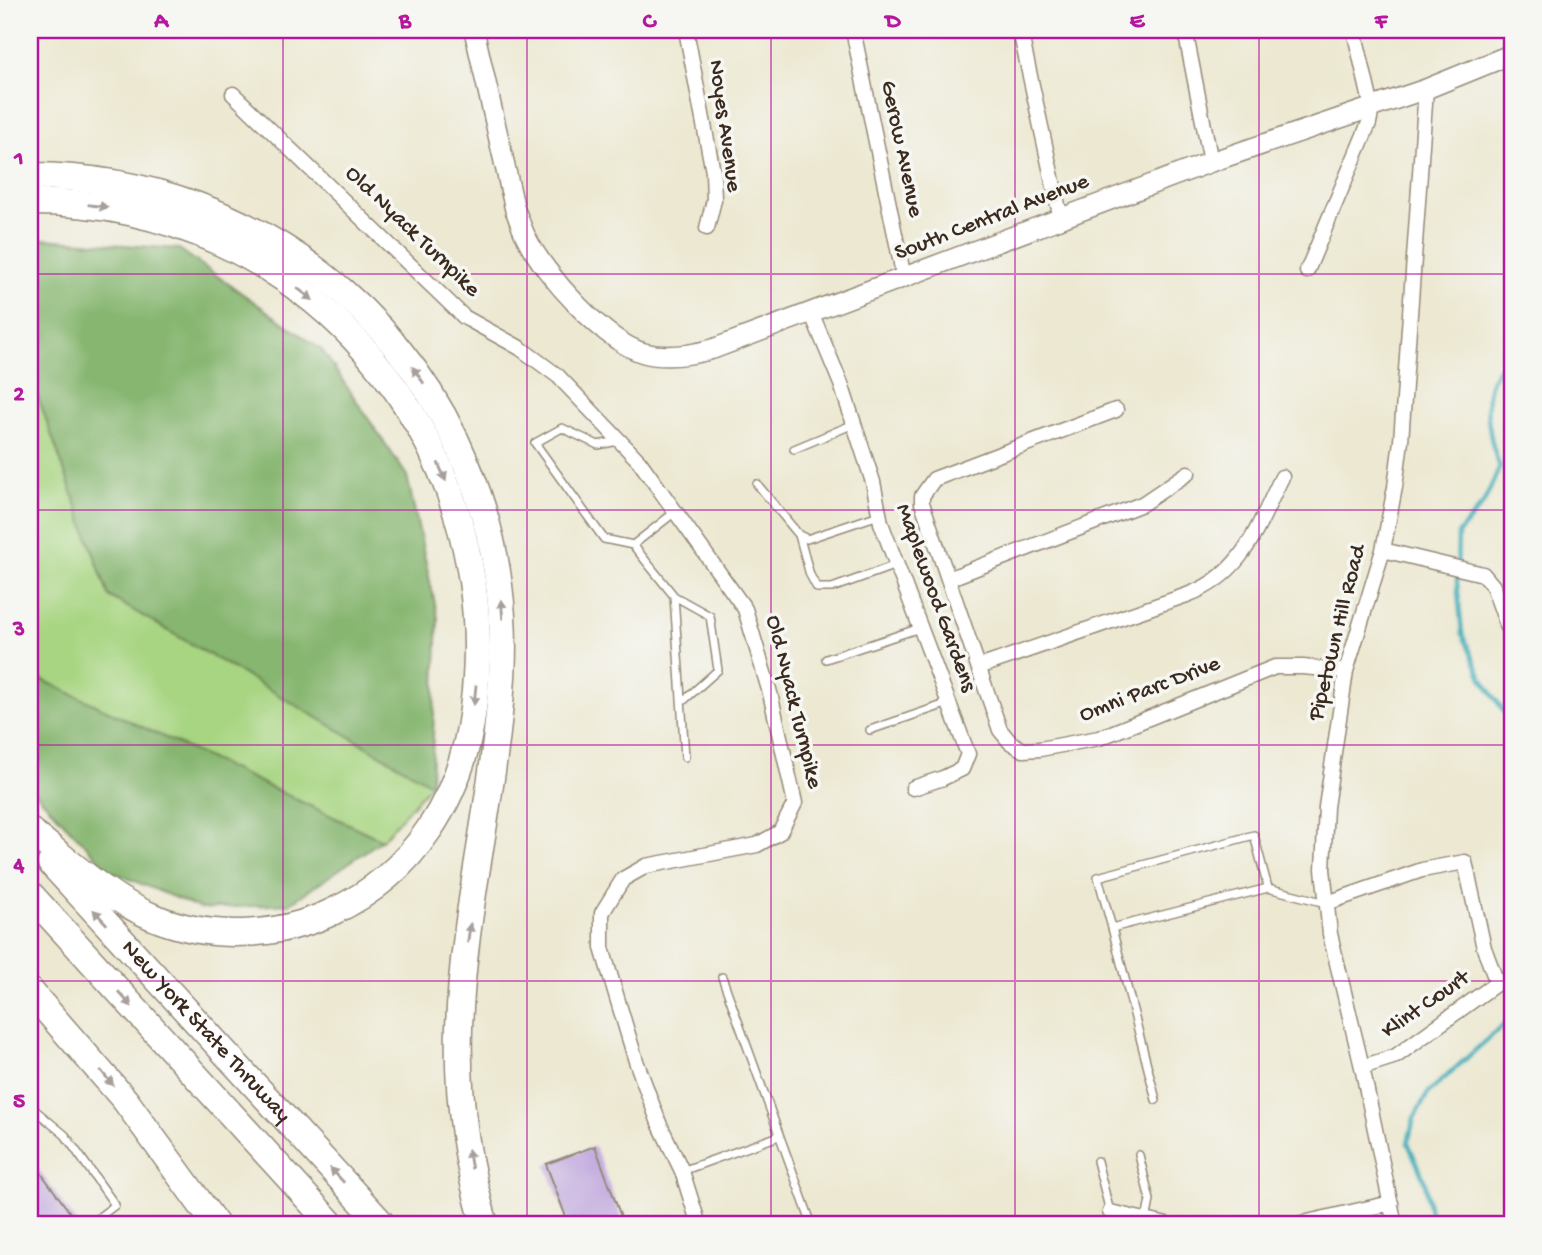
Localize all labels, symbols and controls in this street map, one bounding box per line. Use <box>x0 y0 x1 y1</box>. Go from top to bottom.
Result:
text: A <box>153 9 169 36</box>
text: B <box>398 9 412 36</box>
text: C <box>643 9 658 36</box>
text: D <box>884 9 902 36</box>
text: E <box>1130 9 1146 36</box>
text: F <box>1374 9 1389 36</box>
street label: Noyes Avenue <box>701 58 747 195</box>
street label: Gerow Avenue <box>873 78 929 221</box>
text: 1 <box>13 146 24 173</box>
street label: Old Nyack Turnpike <box>339 161 486 304</box>
street label: South Central Avenue <box>891 168 1094 267</box>
one-way arrow <box>87 201 109 212</box>
one-way arrow <box>295 287 313 302</box>
one-way arrow <box>411 366 425 384</box>
text: 2 <box>13 382 25 409</box>
one-way arrow <box>437 462 448 483</box>
street label: Maplewood Gardens <box>888 500 982 696</box>
street label: Pipetown Hill Road <box>1303 541 1373 725</box>
one-way arrow <box>496 598 507 620</box>
street label: Old Nyack Turnpike <box>758 613 828 793</box>
text: 3 <box>12 617 25 644</box>
street label: Omni Parc Drive <box>1076 650 1225 729</box>
one-way arrow <box>469 684 480 706</box>
text: 4 <box>13 853 25 880</box>
one-way arrow <box>93 909 109 926</box>
one-way arrow <box>463 921 474 943</box>
street label: New York State Thruway <box>115 935 296 1129</box>
street label: Klint Court <box>1377 964 1477 1045</box>
one-way arrow <box>117 990 133 1007</box>
one-way arrow <box>100 1069 115 1087</box>
text: 5 <box>13 1089 25 1116</box>
one-way arrow <box>464 1148 475 1170</box>
one-way arrow <box>329 1166 345 1184</box>

